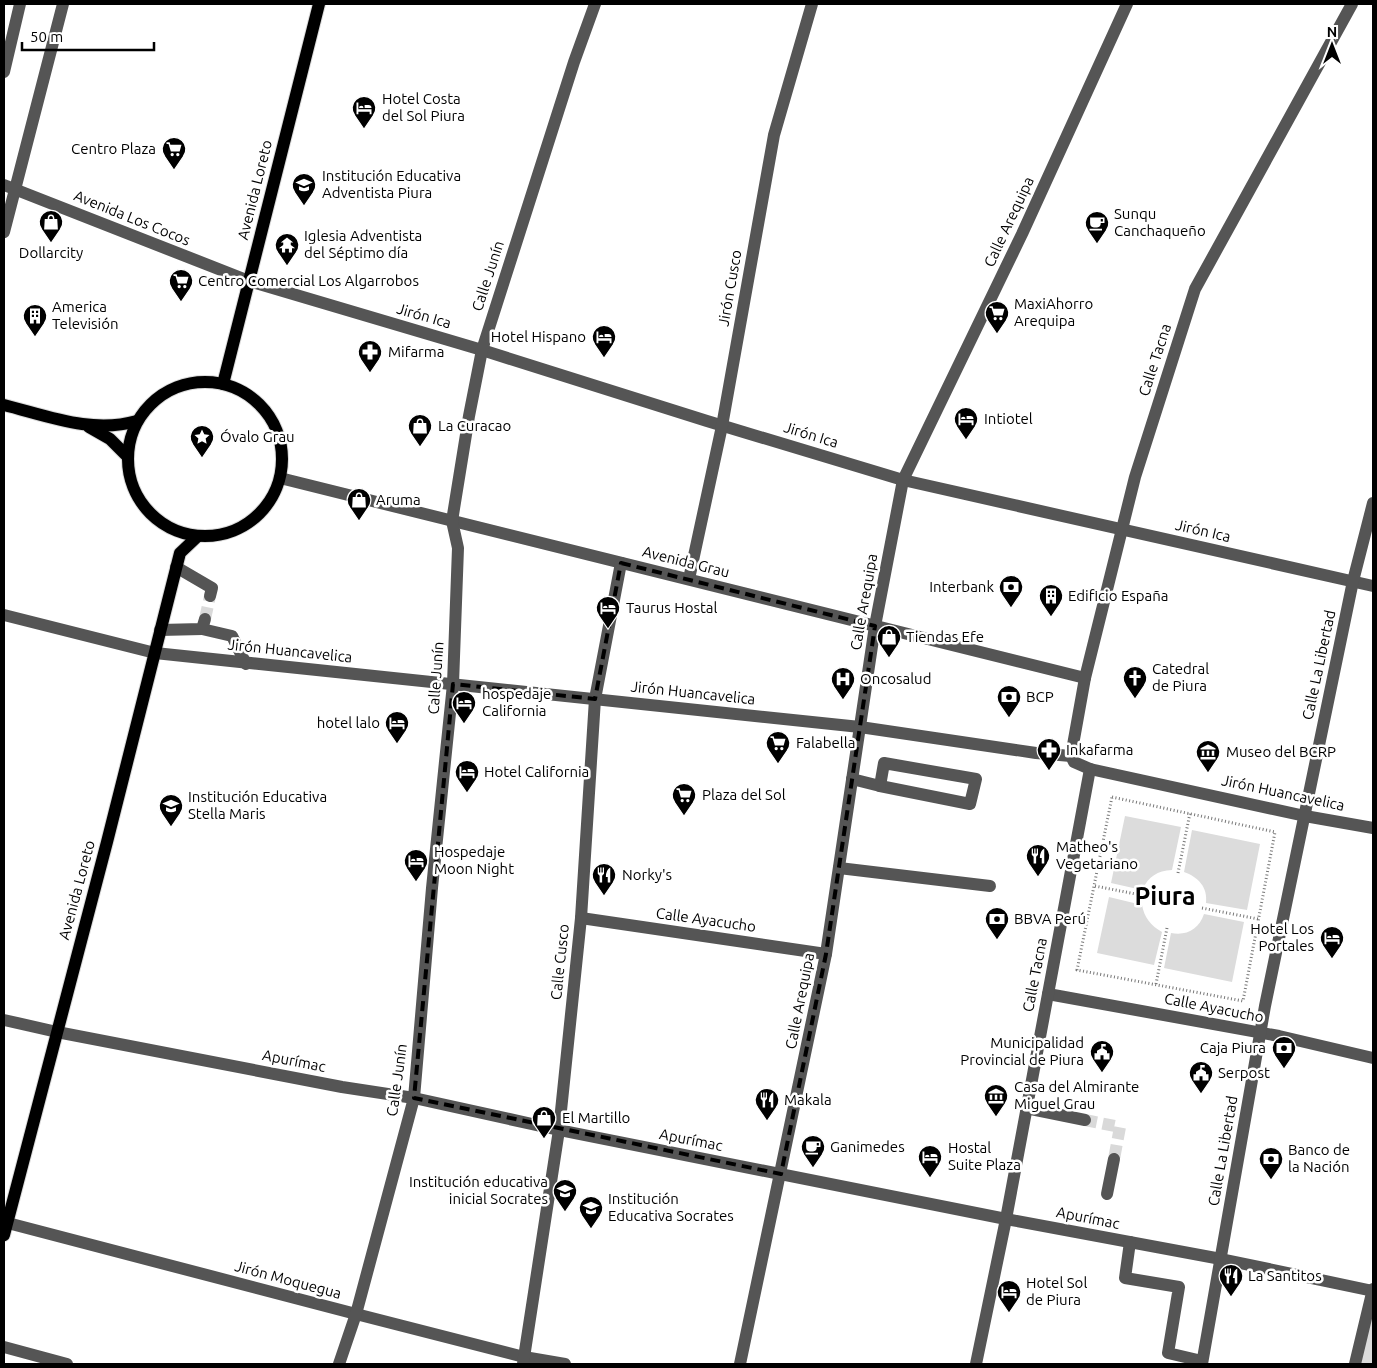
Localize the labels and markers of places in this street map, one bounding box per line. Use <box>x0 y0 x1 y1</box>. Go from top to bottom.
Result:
place label: Hotel Costa del Sol Piura <box>382 90 465 124</box>
hotel icon: Hotel Costa del Sol Piura <box>351 95 377 129</box>
supermarket icon: Centro Plaza <box>161 136 187 170</box>
place label: Centro Plaza <box>71 140 156 157</box>
place label: Institución Educativa Adventista Piura <box>322 167 461 201</box>
school or university icon: Institución Educativa Adventista Piura <box>291 172 317 206</box>
place label: Sunqu Canchaqueño <box>1114 205 1206 239</box>
shop icon: Dollarcity <box>38 209 64 243</box>
cafe icon: Sunqu Canchaqueño <box>1084 210 1110 244</box>
place label: Iglesia Adventista del Séptimo día <box>304 227 422 261</box>
temple icon: Iglesia Adventista del Séptimo día <box>274 232 300 266</box>
place label: Dollarcity <box>19 244 83 261</box>
supermarket icon: Centro Comercial Los Algarrobos <box>168 268 194 302</box>
place label: Centro Comercial Los Algarrobos <box>198 272 419 289</box>
place label: MaxiAhorro Arequipa <box>1014 295 1093 329</box>
place label: America Televisión <box>52 298 119 332</box>
supermarket icon: MaxiAhorro Arequipa <box>984 300 1010 334</box>
building icon: America Televisión <box>22 303 48 337</box>
hotel icon: Hotel Hispano <box>591 324 617 358</box>
place label: Hotel Hispano <box>491 328 586 345</box>
pharmacy icon: Mifarma <box>357 339 383 373</box>
place label: Mifarma <box>388 343 444 360</box>
hotel icon: Intiotel <box>953 406 979 440</box>
place label: Intiotel <box>984 410 1033 427</box>
shop icon: La Curacao <box>407 413 433 447</box>
place label: La Curacao <box>438 417 511 434</box>
place icon: Óvalo Grau <box>189 424 215 458</box>
place label: Óvalo Grau <box>220 428 295 445</box>
shop icon: Aruma <box>346 487 372 521</box>
place label: Aruma <box>376 491 421 508</box>
bank icon: Interbank <box>998 574 1024 608</box>
place label: Interbank <box>929 578 994 595</box>
building icon: Edificio España <box>1038 583 1064 617</box>
place label: Edificio España <box>1068 587 1169 604</box>
hotel icon: Taurus Hostal <box>595 595 621 629</box>
place label: Taurus Hostal <box>626 599 718 616</box>
shop icon: Tiendas Efe <box>876 624 902 658</box>
place label: Tiendas Efe <box>906 628 984 645</box>
place label: Catedral de Piura <box>1152 660 1209 694</box>
church icon: Catedral de Piura <box>1122 665 1148 699</box>
hospital icon: Oncosalud <box>830 666 856 700</box>
place label: Oncosalud <box>860 670 931 687</box>
bank icon: BCP <box>996 684 1022 718</box>
place label: hospedaje California <box>482 685 551 719</box>
place label: BCP <box>1026 688 1054 705</box>
hotel icon: hospedaje California <box>451 690 477 724</box>
hotel icon: hotel lalo <box>384 710 410 744</box>
place label: hotel lalo <box>317 714 380 731</box>
supermarket icon: Falabella <box>765 730 791 764</box>
place label: Falabella <box>796 734 855 751</box>
pharmacy icon: Inkafarma <box>1036 737 1062 771</box>
museum icon: Museo del BCRP <box>1195 739 1221 773</box>
place label: Inkafarma <box>1066 741 1133 758</box>
place label: Museo del BCRP <box>1226 743 1336 760</box>
hotel icon: Hotel California <box>454 759 480 793</box>
place label: Hotel California <box>484 763 589 780</box>
supermarket icon: Plaza del Sol <box>671 782 697 816</box>
place label: Plaza del Sol <box>702 786 786 803</box>
place label: Institución Educativa Stella Maris <box>188 788 327 822</box>
school or university icon: Institución Educativa Stella Maris <box>158 793 184 827</box>
place label: Matheo's Vegetariano <box>1056 838 1138 872</box>
place label: Hospedaje Moon Night <box>434 843 514 877</box>
restaurant icon: Matheo's Vegetariano <box>1025 843 1051 877</box>
hotel icon: Hospedaje Moon Night <box>403 848 429 882</box>
restaurant icon: Norky's <box>591 862 617 896</box>
place label: Norky's <box>622 866 672 883</box>
bank icon: BBVA Perú <box>984 906 1010 940</box>
place label: BBVA Perú <box>1014 910 1086 927</box>
place label: Hotel Los Portales <box>1250 920 1314 954</box>
hotel icon: Hotel Los Portales <box>1319 925 1345 959</box>
place label: Municipalidad Provincial de Piura <box>960 1034 1084 1068</box>
bank icon: Caja Piura <box>1271 1035 1297 1069</box>
public building icon: Municipalidad Provincial de Piura <box>1089 1039 1115 1073</box>
place label: Caja Piura <box>1200 1039 1266 1056</box>
public building icon: Serpost <box>1188 1060 1214 1094</box>
place label: Serpost <box>1218 1064 1270 1081</box>
place label: Casa del Almirante Miguel Grau <box>1014 1078 1139 1112</box>
museum icon: Casa del Almirante Miguel Grau <box>983 1083 1009 1117</box>
restaurant icon: Makala <box>754 1087 780 1121</box>
place label: Makala <box>784 1091 832 1108</box>
shop icon: El Martillo <box>531 1105 557 1139</box>
place label: El Martillo <box>562 1109 630 1126</box>
cafe icon: Ganimedes <box>800 1134 826 1168</box>
place label: Ganimedes <box>830 1138 905 1155</box>
place label: Hostal Suite Plaza <box>948 1139 1021 1173</box>
place label: Banco de la Nación <box>1288 1141 1350 1175</box>
hotel icon: Hostal Suite Plaza <box>917 1144 943 1178</box>
bank icon: Banco de la Nación <box>1258 1146 1284 1180</box>
place label: Institución educativa inicial Socrates <box>409 1173 548 1207</box>
school or university icon: Institución educativa inicial Socrates <box>552 1178 578 1212</box>
place label: Institución Educativa Socrates <box>608 1190 734 1224</box>
school or university icon: Institución Educativa Socrates <box>578 1195 604 1229</box>
restaurant icon: La Santitos <box>1218 1263 1244 1297</box>
place label: La Santitos <box>1248 1267 1322 1284</box>
place label: Hotel Sol de Piura <box>1026 1274 1087 1308</box>
hotel icon: Hotel Sol de Piura <box>996 1279 1022 1313</box>

